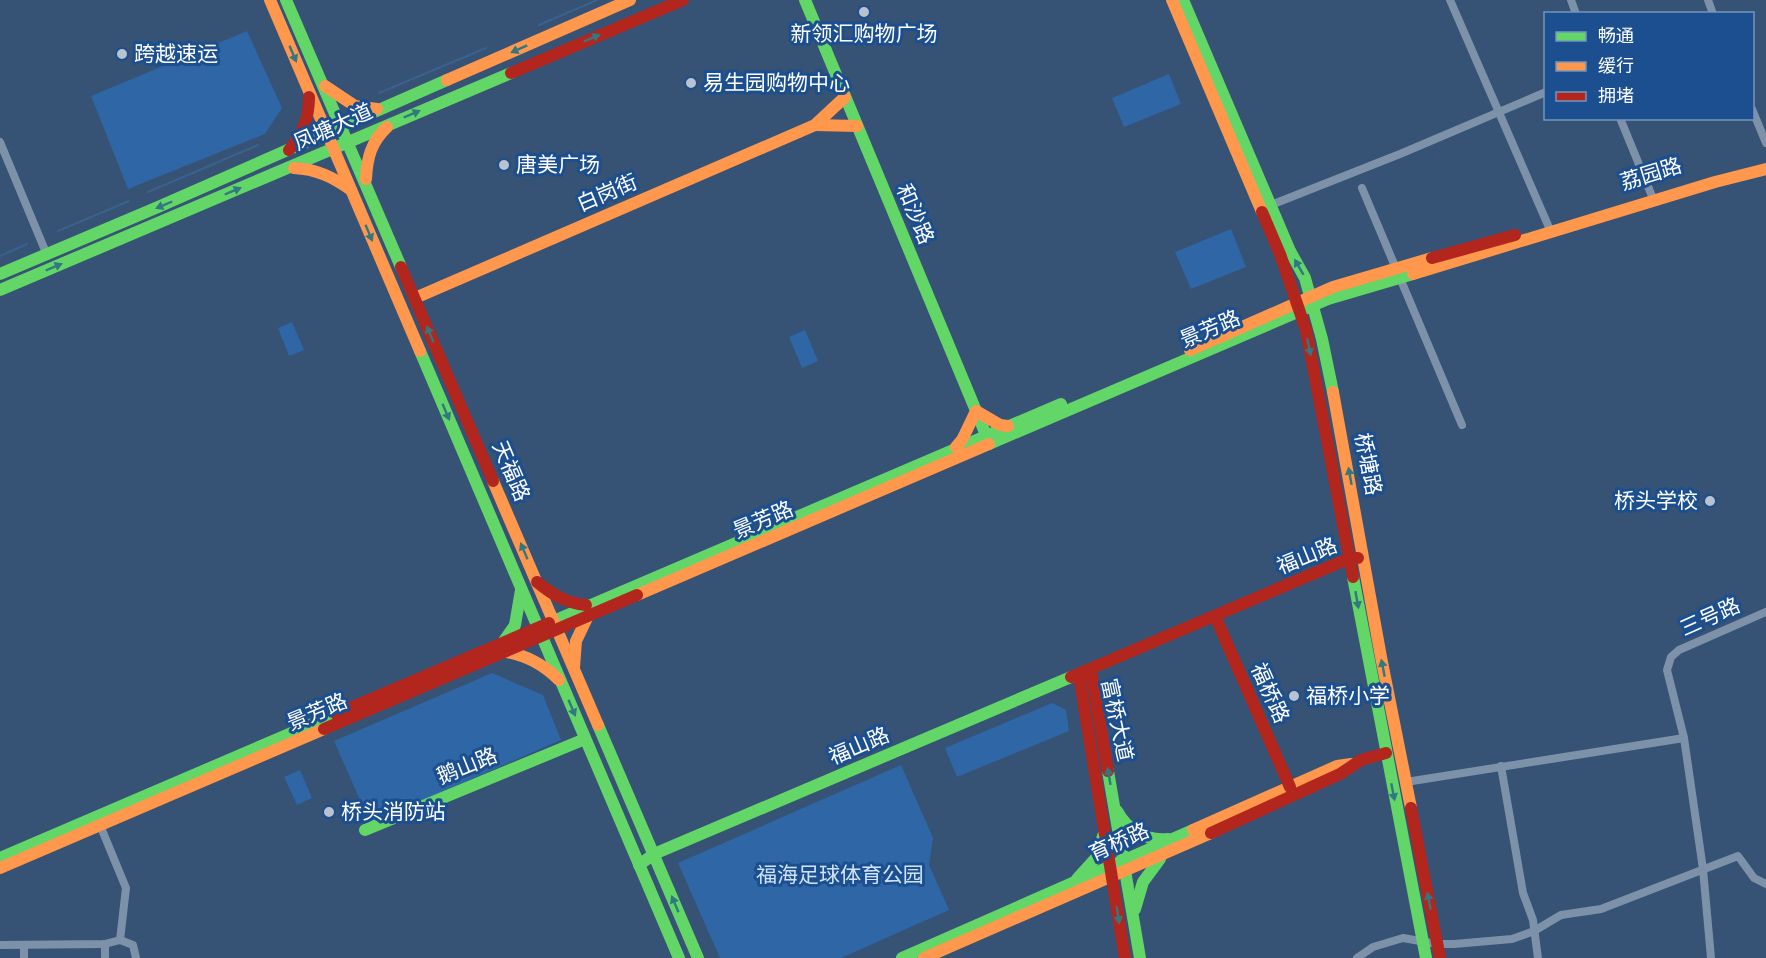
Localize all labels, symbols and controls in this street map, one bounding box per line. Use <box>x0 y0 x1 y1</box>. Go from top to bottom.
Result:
marker: 新领汇购物广场 <box>857 5 871 19</box>
legend <box>1544 12 1754 120</box>
place label: 新领汇购物广场 <box>791 19 938 49</box>
text: 畅通 <box>1598 24 1634 49</box>
one-way arrow <box>583 33 601 42</box>
place label: 跨越速运 <box>134 39 218 69</box>
one-way arrow <box>288 45 298 63</box>
one-way arrow <box>510 45 527 54</box>
marker: 跨越速运 <box>115 47 129 61</box>
text: 缓行 <box>1598 54 1634 79</box>
place label: 易生园购物中心 <box>703 68 850 98</box>
marker: 易生园购物中心 <box>684 76 698 90</box>
text: 拥堵 <box>1598 84 1634 109</box>
street label: 凤塘大道 <box>289 96 377 158</box>
one-way arrow <box>404 109 422 119</box>
place label: 唐美广场 <box>516 150 600 180</box>
street label: 荔园路 <box>1616 150 1686 198</box>
marker: 唐美广场 <box>497 158 511 172</box>
street label: 白岗街 <box>572 167 642 219</box>
street label: 和沙路 <box>889 179 941 249</box>
one-way arrow <box>225 187 242 196</box>
one-way arrow <box>154 200 172 210</box>
one-way arrow <box>365 224 375 242</box>
one-way arrow <box>1293 259 1304 275</box>
one-way arrow <box>45 262 63 272</box>
street label: 景芳路 <box>1175 303 1245 355</box>
one-way arrow <box>425 324 435 342</box>
one-way arrow <box>1305 338 1315 356</box>
one-way arrow <box>441 404 451 422</box>
street label: 桥塘路 <box>1347 430 1389 498</box>
street label: 天福路 <box>485 436 537 506</box>
one-way arrow <box>1345 466 1354 485</box>
place label: 桥头学校 <box>1614 486 1698 516</box>
street label: 景芳路 <box>728 494 798 546</box>
marker: 桥头学校 <box>1703 494 1717 508</box>
street label: 福山路 <box>1272 530 1342 582</box>
one-way arrow <box>519 542 529 560</box>
street label: 三号路 <box>1675 590 1745 644</box>
one-way arrow <box>1353 591 1362 610</box>
street label: 福桥路 <box>1243 658 1297 728</box>
one-way arrow <box>1378 658 1387 677</box>
street label: 富桥大道 <box>1094 676 1140 764</box>
place label: 福桥小学 <box>1306 681 1390 711</box>
street label: 景芳路 <box>282 686 352 738</box>
marker: 福桥小学 <box>1287 689 1301 703</box>
one-way arrow <box>567 699 576 716</box>
street label: 福山路 <box>824 720 894 772</box>
street label: 鹅山路 <box>432 740 502 792</box>
one-way arrow <box>1104 767 1113 786</box>
one-way arrow <box>1389 783 1398 802</box>
place label: 桥头消防站 <box>341 797 446 827</box>
marker: 桥头消防站 <box>322 805 336 819</box>
street label: 育桥路 <box>1084 815 1154 869</box>
park label: 福海足球体育公园 <box>756 860 924 890</box>
one-way arrow <box>1424 891 1433 910</box>
one-way arrow <box>670 895 679 913</box>
one-way arrow <box>1114 906 1123 925</box>

